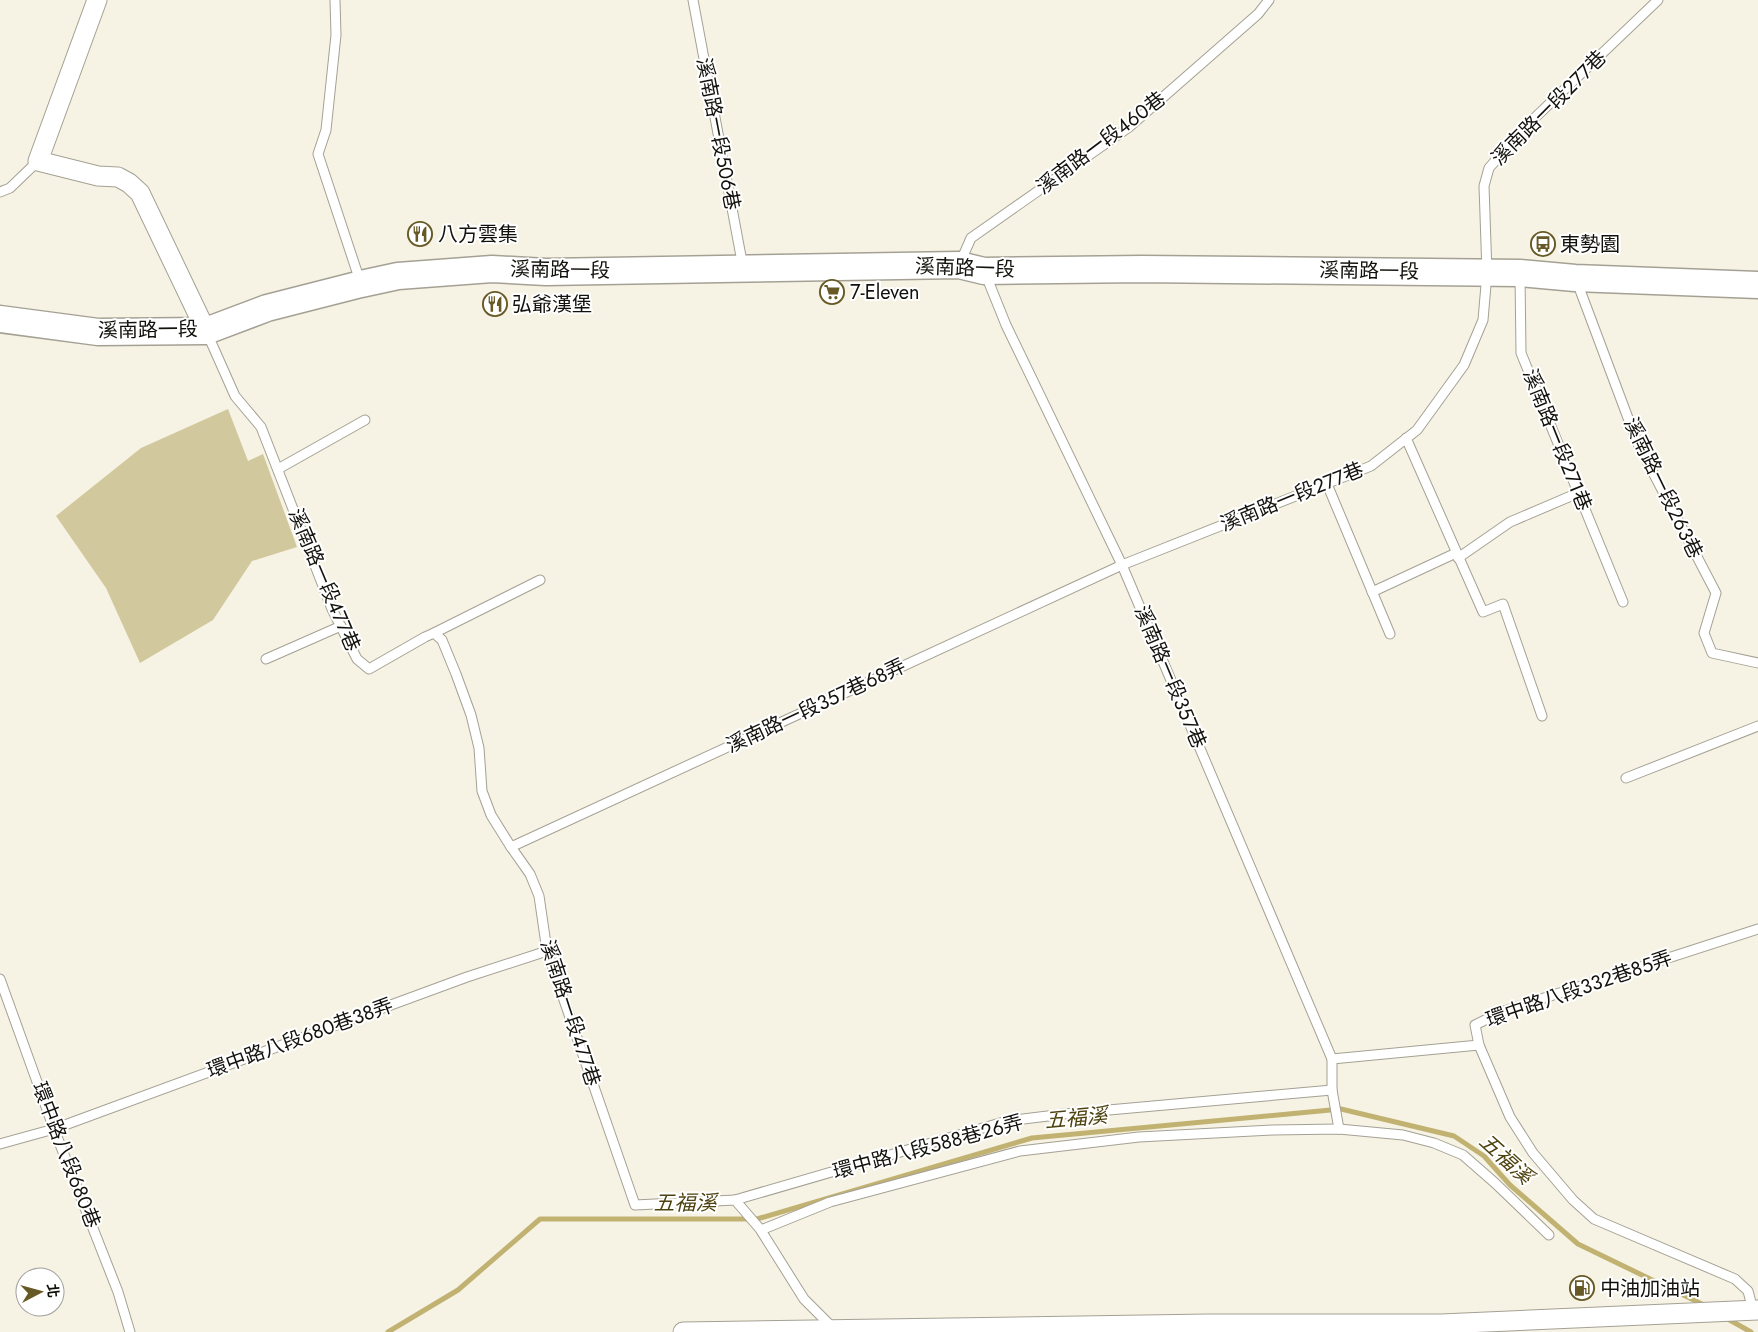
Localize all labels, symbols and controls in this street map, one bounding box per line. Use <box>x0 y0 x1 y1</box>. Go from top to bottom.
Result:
street label: 溪南路一段277巷 <box>1485 44 1613 172</box>
street label: 溪南路一段506巷 <box>689 55 747 213</box>
street label: 溪南路一段460巷 <box>1030 85 1172 201</box>
place label: 八方雲集 <box>438 220 518 249</box>
restaurant icon: 八方雲集 <box>407 221 433 247</box>
place label: 東勢園 <box>1560 230 1620 259</box>
bus stop icon: 東勢園 <box>1530 231 1556 257</box>
street label: 溪南路一段 <box>915 252 1015 284</box>
street label: 溪南路一段 <box>510 255 610 285</box>
street label: 溪南路一段 <box>1319 256 1419 286</box>
place label: 7-Eleven <box>850 278 920 307</box>
supermarket icon: 7-Eleven <box>819 279 845 305</box>
place label: 弘爺漢堡 <box>512 290 592 319</box>
restaurant icon: 弘爺漢堡 <box>482 291 508 317</box>
street label: 溪南路一段 <box>98 315 198 345</box>
street label: 溪南路一段271巷 <box>1515 365 1599 515</box>
street label: 溪南路一段263巷 <box>1616 413 1710 563</box>
street label: 溪南路一段277巷 <box>1216 455 1368 539</box>
street label: 溪南路一段477巷 <box>281 504 367 656</box>
street label: 溪南路一段357巷 <box>1127 601 1213 753</box>
street label: 溪南路一段357巷68弄 <box>721 652 911 760</box>
street label: 溪南路一段477巷 <box>533 936 607 1090</box>
street label: 環中路八段332巷85弄 <box>1482 943 1676 1035</box>
street label: 環中路八段680巷38弄 <box>203 991 397 1085</box>
street label: 環中路八段680巷 <box>25 1078 107 1232</box>
water label: 五福溪 <box>1043 1100 1112 1136</box>
street label: 環中路八段588巷26弄 <box>830 1108 1026 1186</box>
water label: 五福溪 <box>1473 1127 1542 1193</box>
water label: 五福溪 <box>654 1188 719 1218</box>
north arrow <box>15 1267 65 1317</box>
place label: 中油加油站 <box>1600 1274 1700 1303</box>
fuel station icon: 中油加油站 <box>1569 1275 1595 1301</box>
text: 北 <box>42 1283 64 1299</box>

